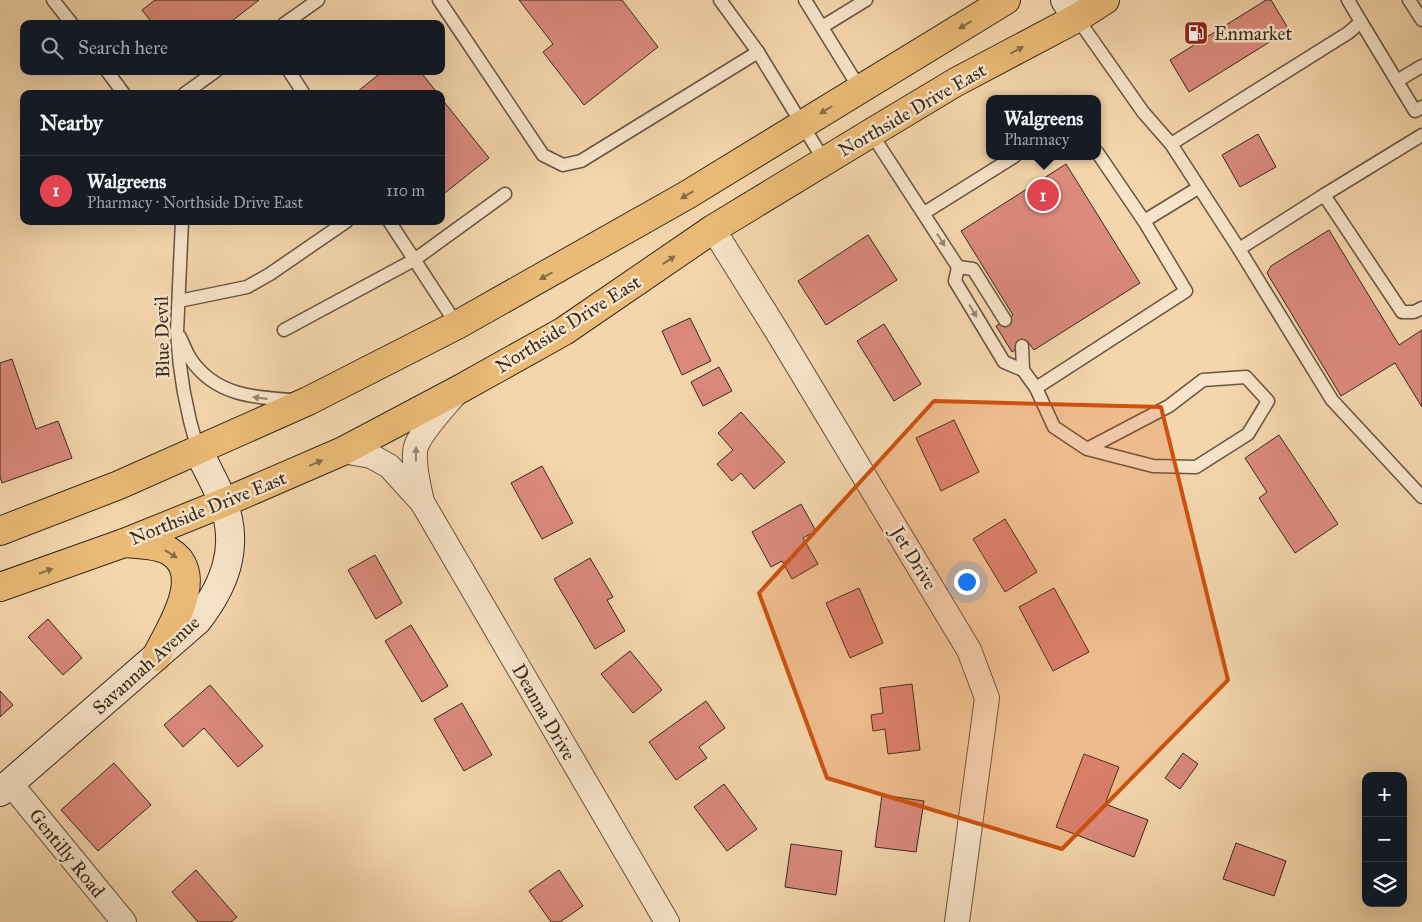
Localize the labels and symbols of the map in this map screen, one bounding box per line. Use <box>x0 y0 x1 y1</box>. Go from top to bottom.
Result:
fuel station icon: Enmarket <box>1183 20 1209 46</box>
one-way arrow <box>958 21 971 30</box>
place label: Enmarket <box>1214 22 1292 45</box>
one-way arrow <box>1011 45 1024 54</box>
street label: Northside Drive East <box>834 58 990 162</box>
one-way arrow <box>819 105 832 115</box>
pin: 1 <box>1027 176 1059 214</box>
one-way arrow <box>681 190 694 199</box>
one-way arrow <box>937 233 946 247</box>
one-way arrow <box>662 255 675 265</box>
street label: Northside Drive East <box>491 270 645 378</box>
one-way arrow <box>539 272 554 280</box>
street label: Blue Devil <box>150 295 174 378</box>
one-way arrow <box>968 304 977 317</box>
one-way arrow <box>251 394 267 402</box>
one-way arrow <box>413 446 421 462</box>
one-way arrow <box>309 459 323 467</box>
street label: Northside Drive East <box>126 466 290 550</box>
street label: Jet Drive <box>884 520 942 595</box>
one-way arrow <box>164 550 177 559</box>
one-way arrow <box>39 567 54 575</box>
your location <box>954 569 980 595</box>
street label: Savannah Avenue <box>88 611 204 719</box>
street label: Deanna Drive <box>507 660 581 764</box>
street label: Gentilly Road <box>24 804 110 902</box>

